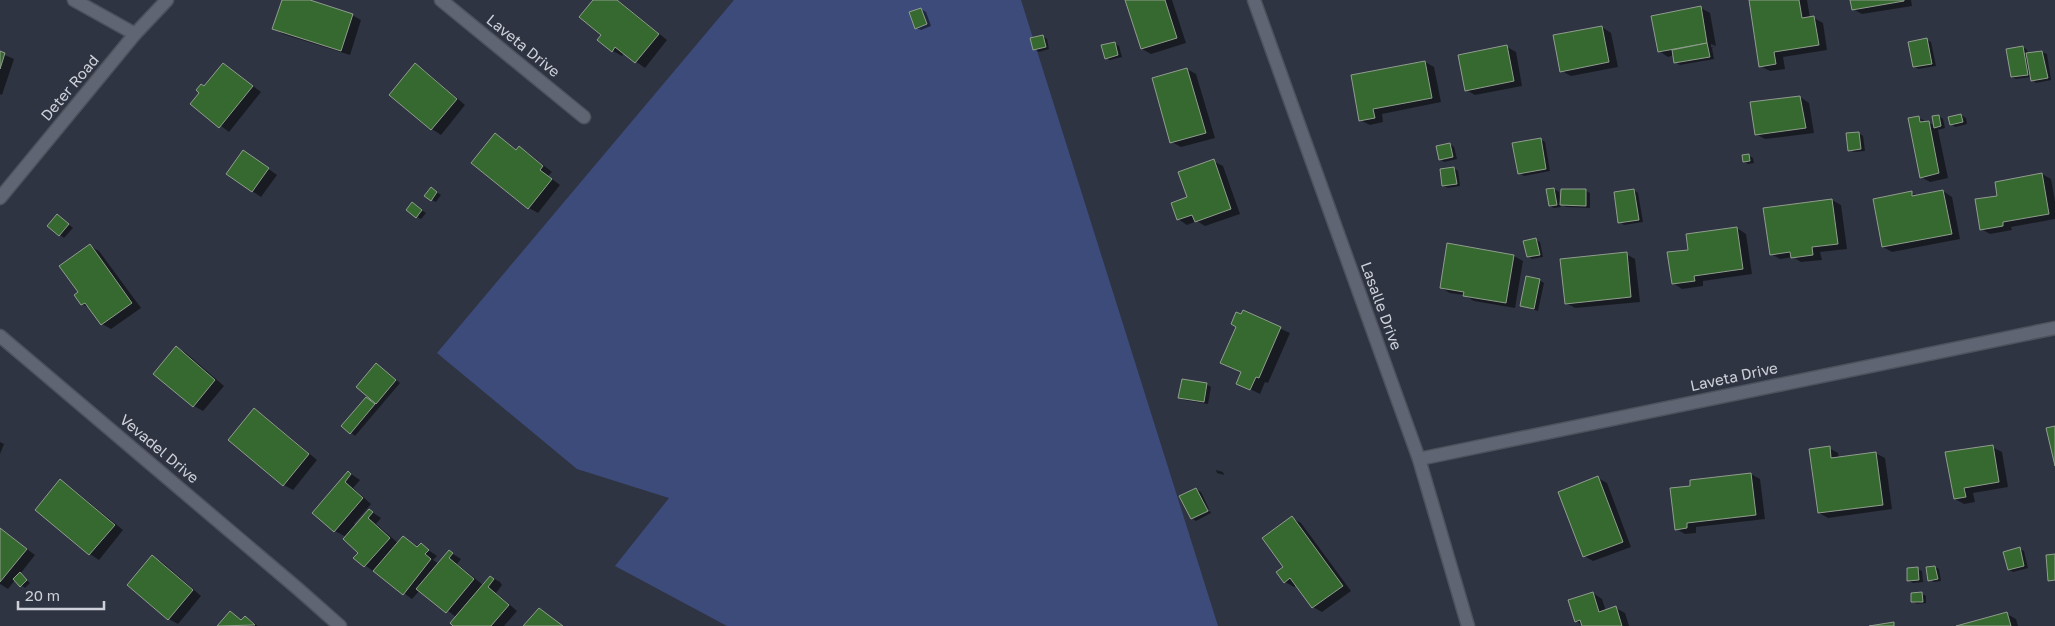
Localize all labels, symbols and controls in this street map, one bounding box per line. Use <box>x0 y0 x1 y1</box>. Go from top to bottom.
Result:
street label: Laveta Drive <box>483 10 564 80</box>
street label: Deter Road <box>37 51 102 124</box>
street label: Lasalle Drive <box>1358 259 1406 353</box>
street label: Laveta Drive <box>1688 358 1780 394</box>
street label: Vevadel Drive <box>116 410 203 487</box>
scale bar <box>18 578 104 610</box>
text: 20 m <box>25 586 60 604</box>

